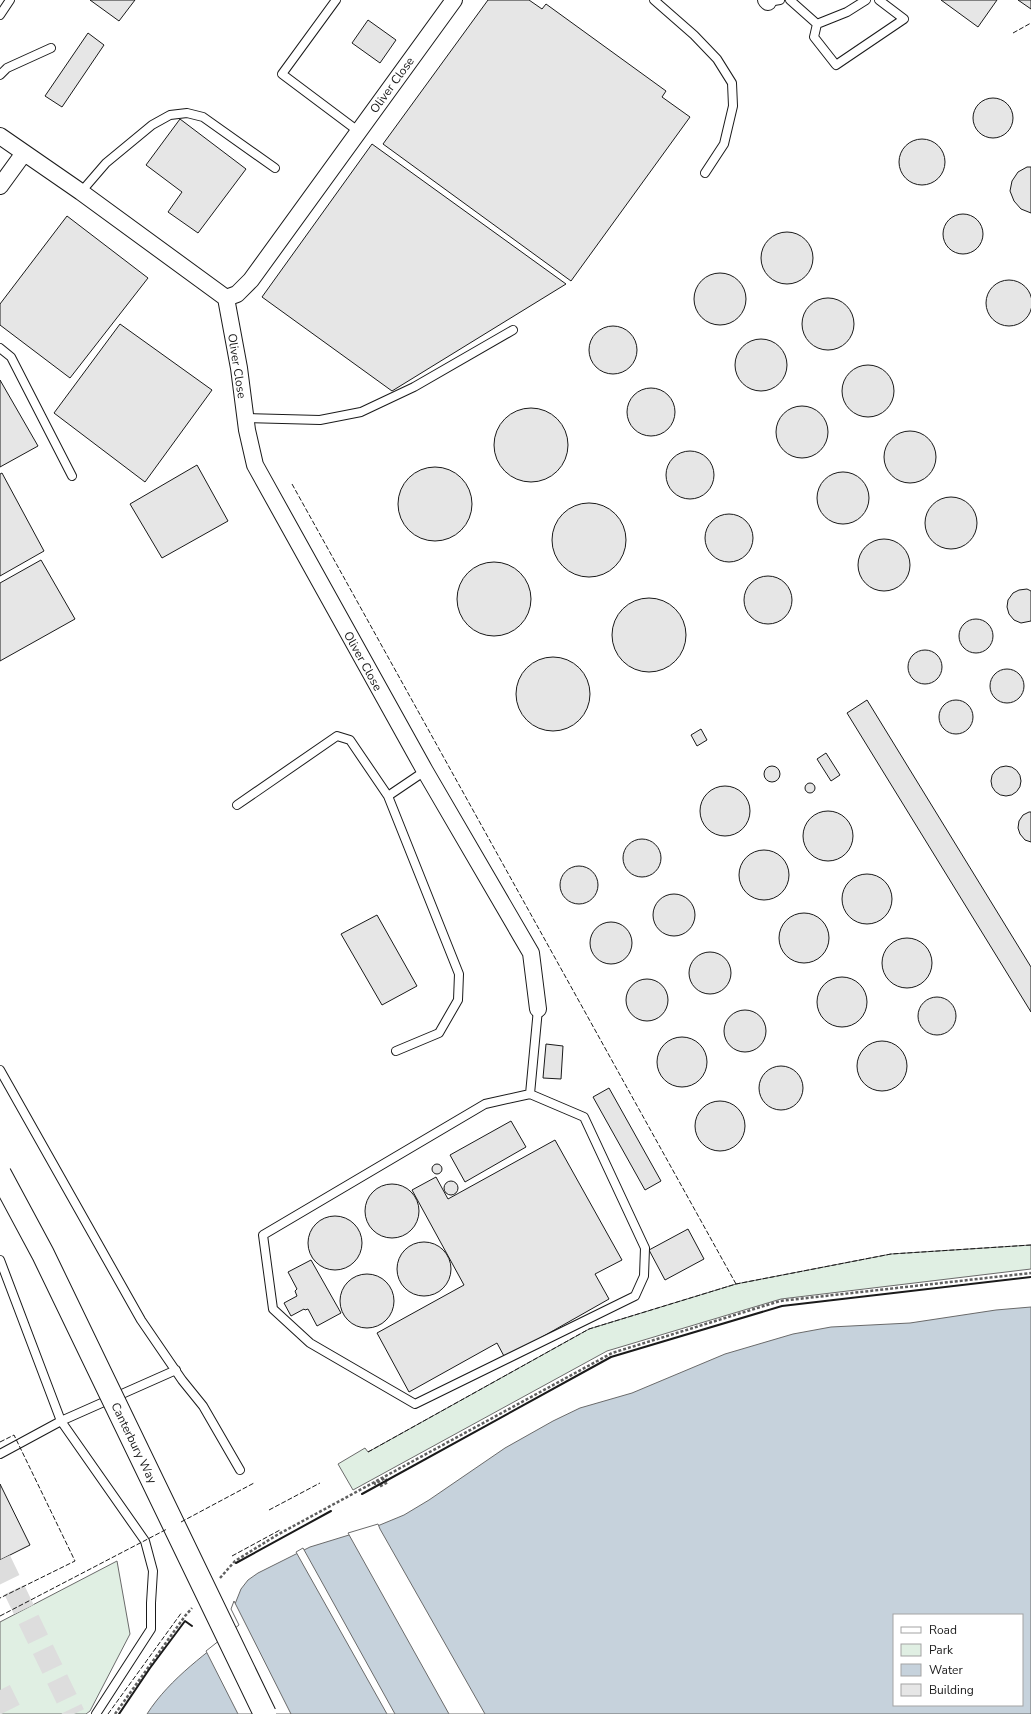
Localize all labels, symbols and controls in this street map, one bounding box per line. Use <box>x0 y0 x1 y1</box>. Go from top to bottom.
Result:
street label: Oliver Close <box>366 54 418 116</box>
street label: Oliver Close <box>224 332 250 400</box>
street label: Oliver Close <box>340 628 386 694</box>
street label: Canterbury Way <box>107 1400 161 1487</box>
legend <box>893 1614 1023 1706</box>
text: Road <box>929 1622 957 1638</box>
text: Park <box>929 1642 954 1658</box>
text: Water <box>929 1662 963 1678</box>
text: Building <box>929 1682 974 1698</box>

